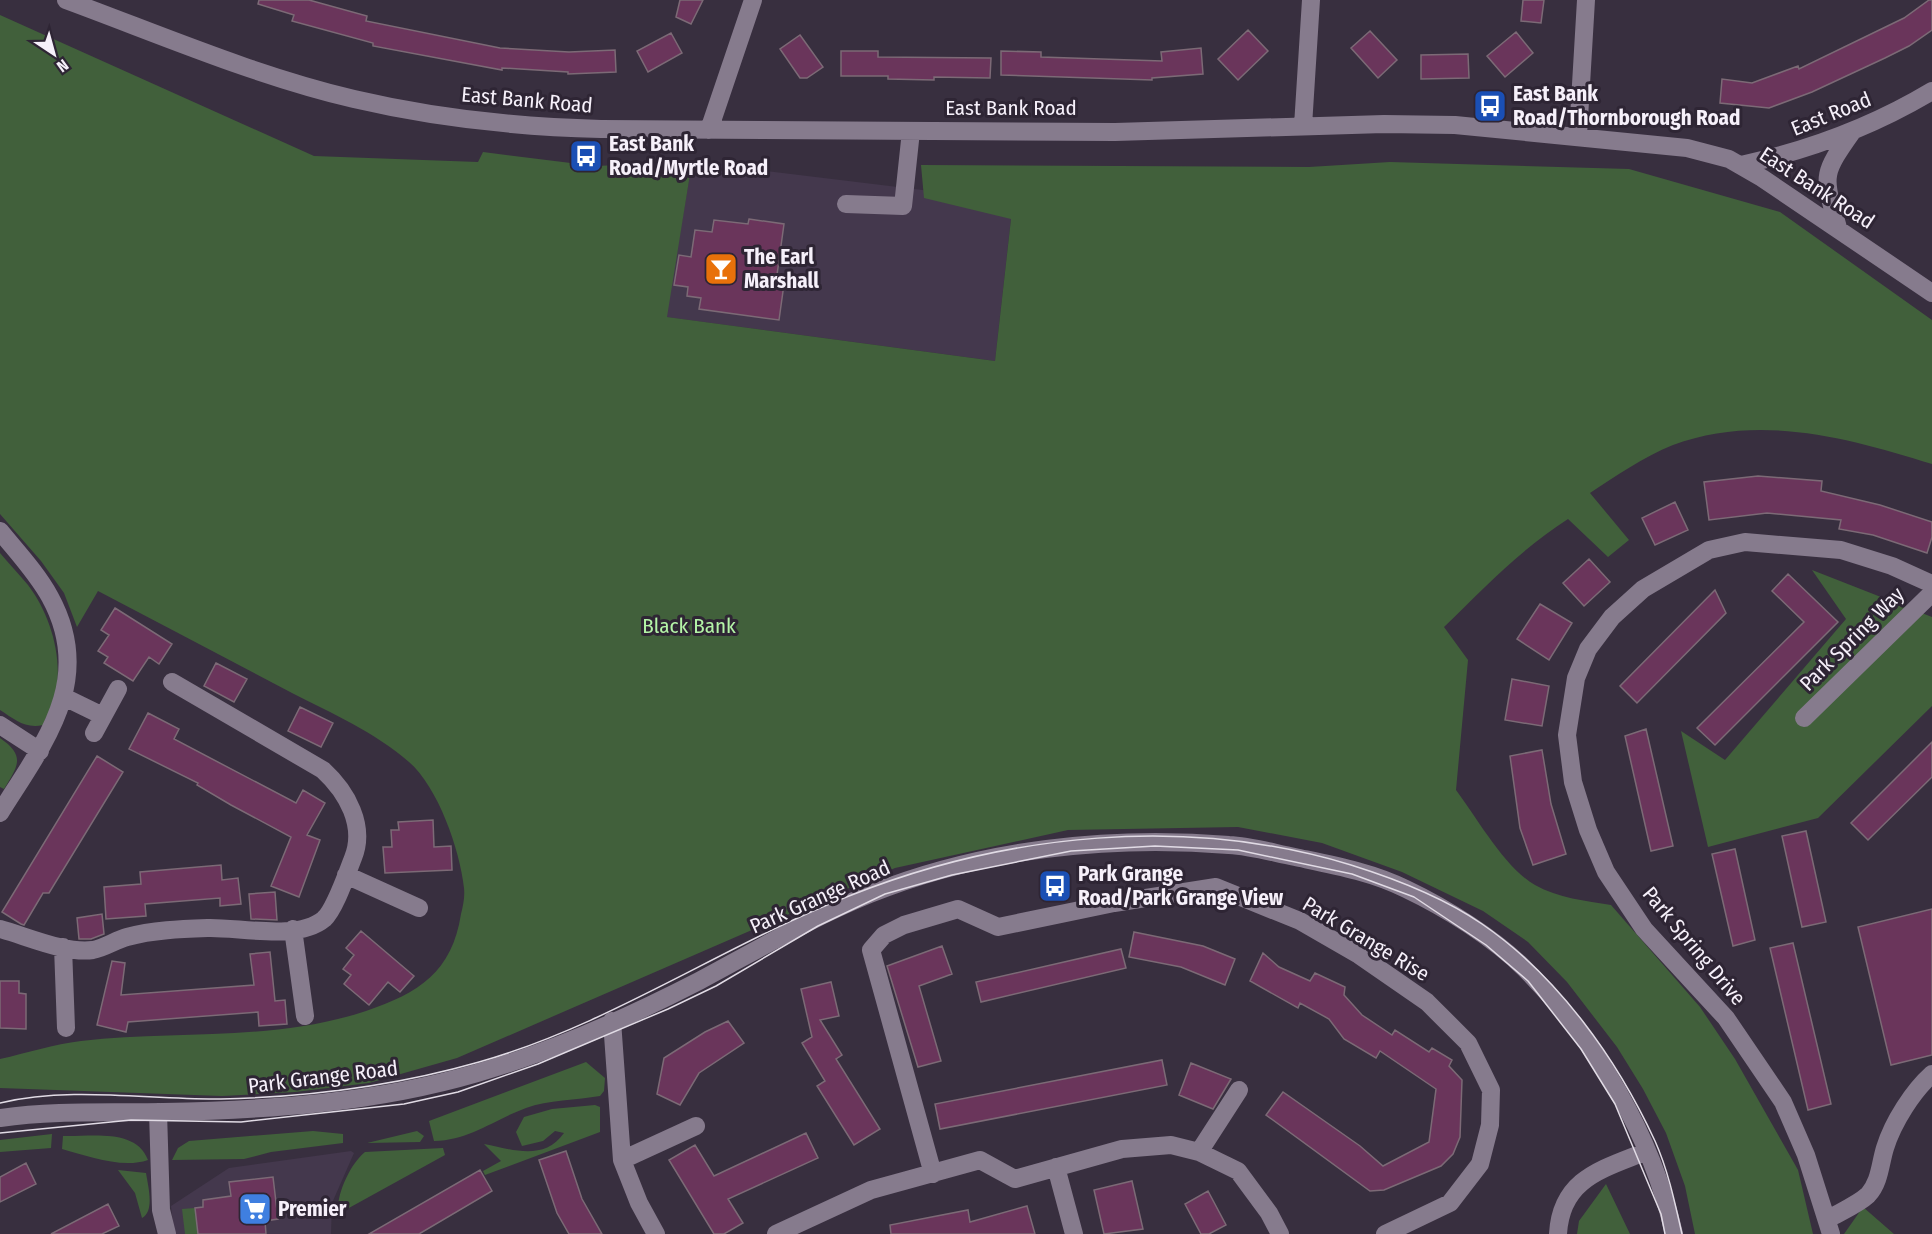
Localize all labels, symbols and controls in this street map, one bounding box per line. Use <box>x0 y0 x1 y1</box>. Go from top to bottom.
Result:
north arrow <box>24 24 84 84</box>
text: N <box>53 55 72 76</box>
street label: East Bank Road <box>460 81 594 119</box>
place label: East Bank Road/Thornborough Road <box>1513 81 1741 131</box>
street label: East Road <box>1787 86 1875 142</box>
bus stop icon: East Bank Road/Thornborough Road <box>1472 88 1508 124</box>
street label: East Bank Road <box>945 95 1077 121</box>
place label: East Bank Road/Myrtle Road <box>609 131 768 181</box>
bus stop icon: East Bank Road/Myrtle Road <box>568 138 604 174</box>
street label: East Bank Road <box>1755 141 1879 235</box>
place label: The Earl Marshall <box>744 244 819 294</box>
bar icon: The Earl Marshall <box>703 251 739 287</box>
street label: Park Spring Way <box>1794 581 1910 697</box>
park label: Black Bank <box>642 613 736 639</box>
street label: Park Grange Road <box>746 854 894 940</box>
place label: Park Grange Road/Park Grange View <box>1078 861 1284 911</box>
bus stop icon: Park Grange Road/Park Grange View <box>1037 868 1073 904</box>
street label: Park Spring Drive <box>1637 881 1751 1011</box>
street label: Park Grange Rise <box>1298 891 1434 987</box>
street label: Park Grange Road <box>247 1055 399 1099</box>
supermarket icon: Premier <box>237 1191 273 1227</box>
place label: Premier <box>278 1196 347 1222</box>

